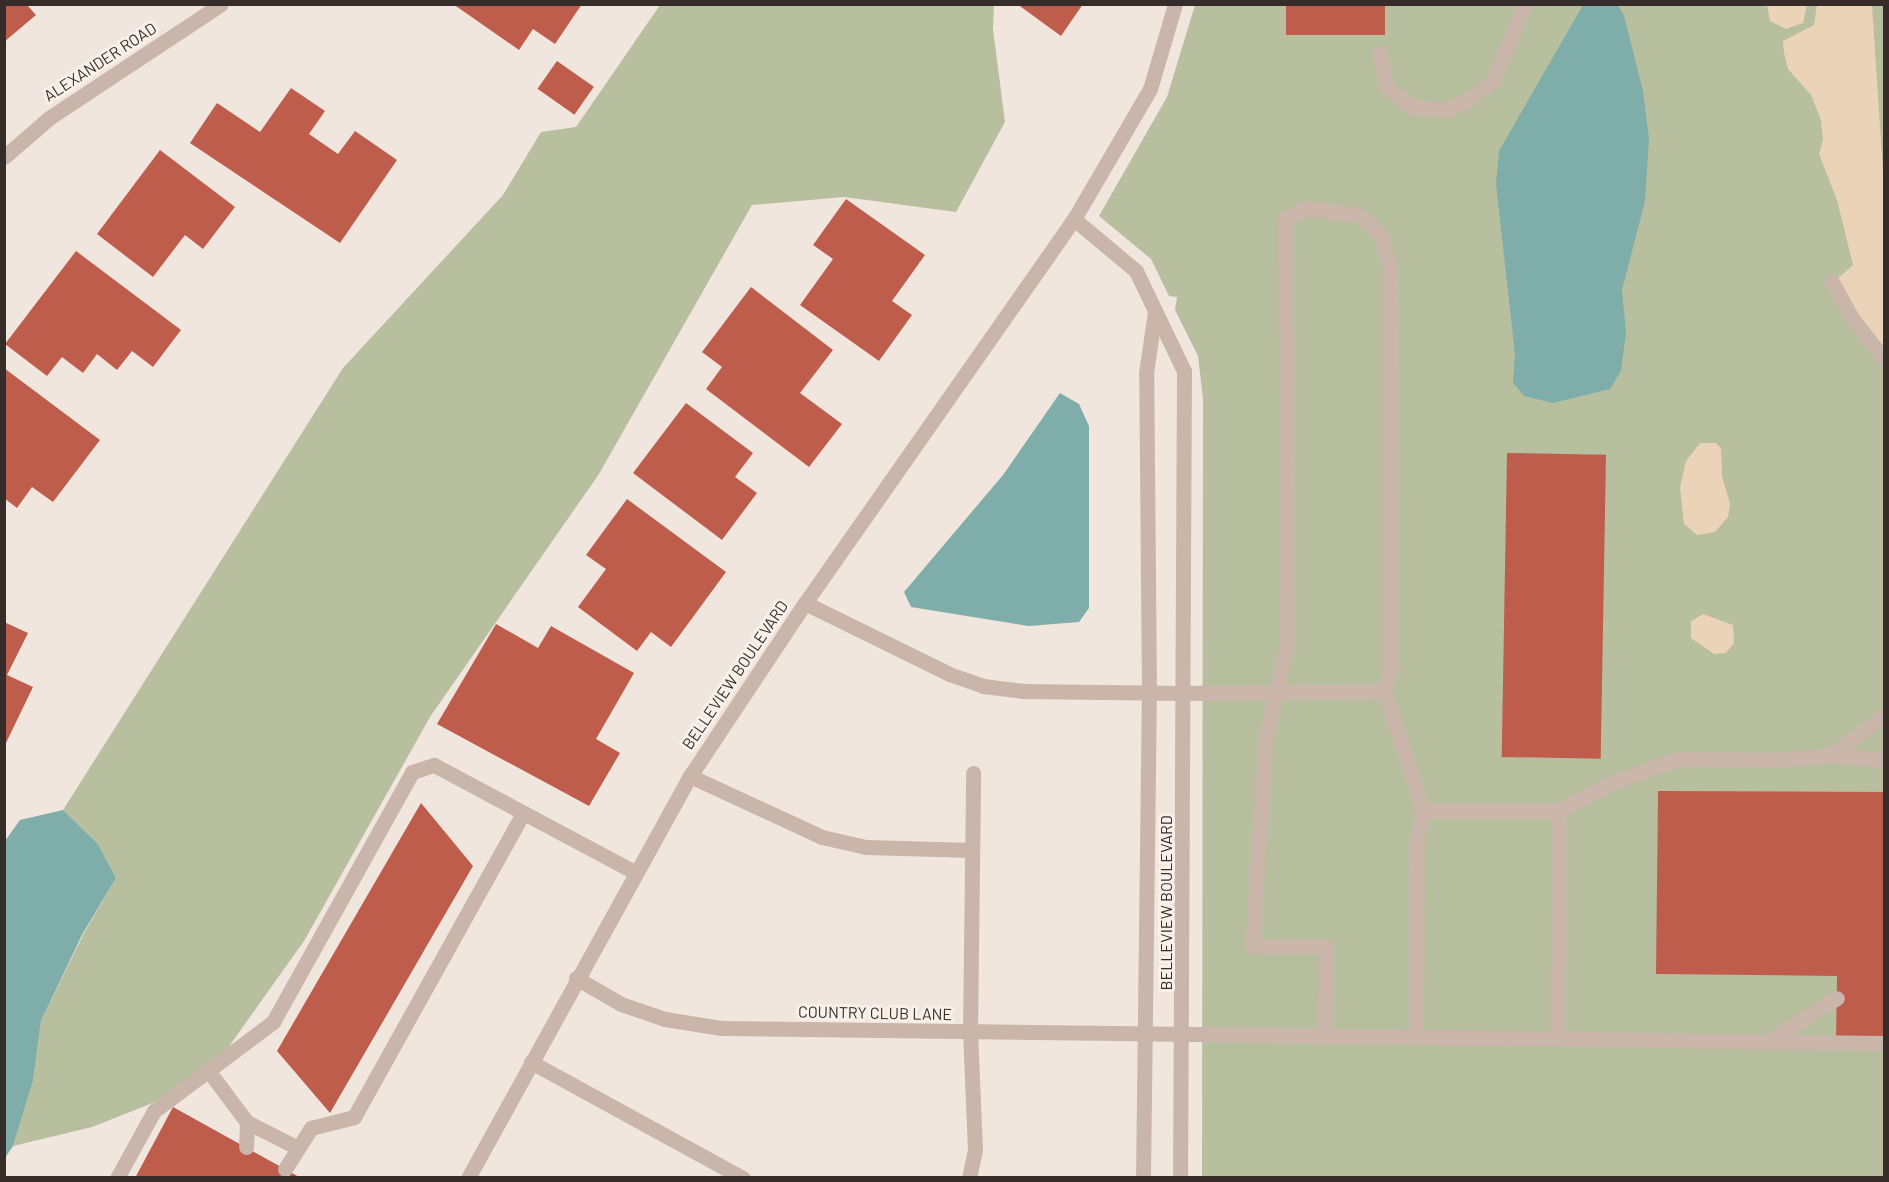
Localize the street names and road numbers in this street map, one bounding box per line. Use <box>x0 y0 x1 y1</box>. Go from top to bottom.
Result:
street label: ALEXANDER ROAD <box>40 19 160 105</box>
street label: BELLEVIEW BOULEVARD <box>678 597 792 753</box>
street label: BELLEVIEW BOULEVARD <box>1156 815 1176 991</box>
street label: COUNTRY CLUB LANE <box>798 1002 952 1024</box>

